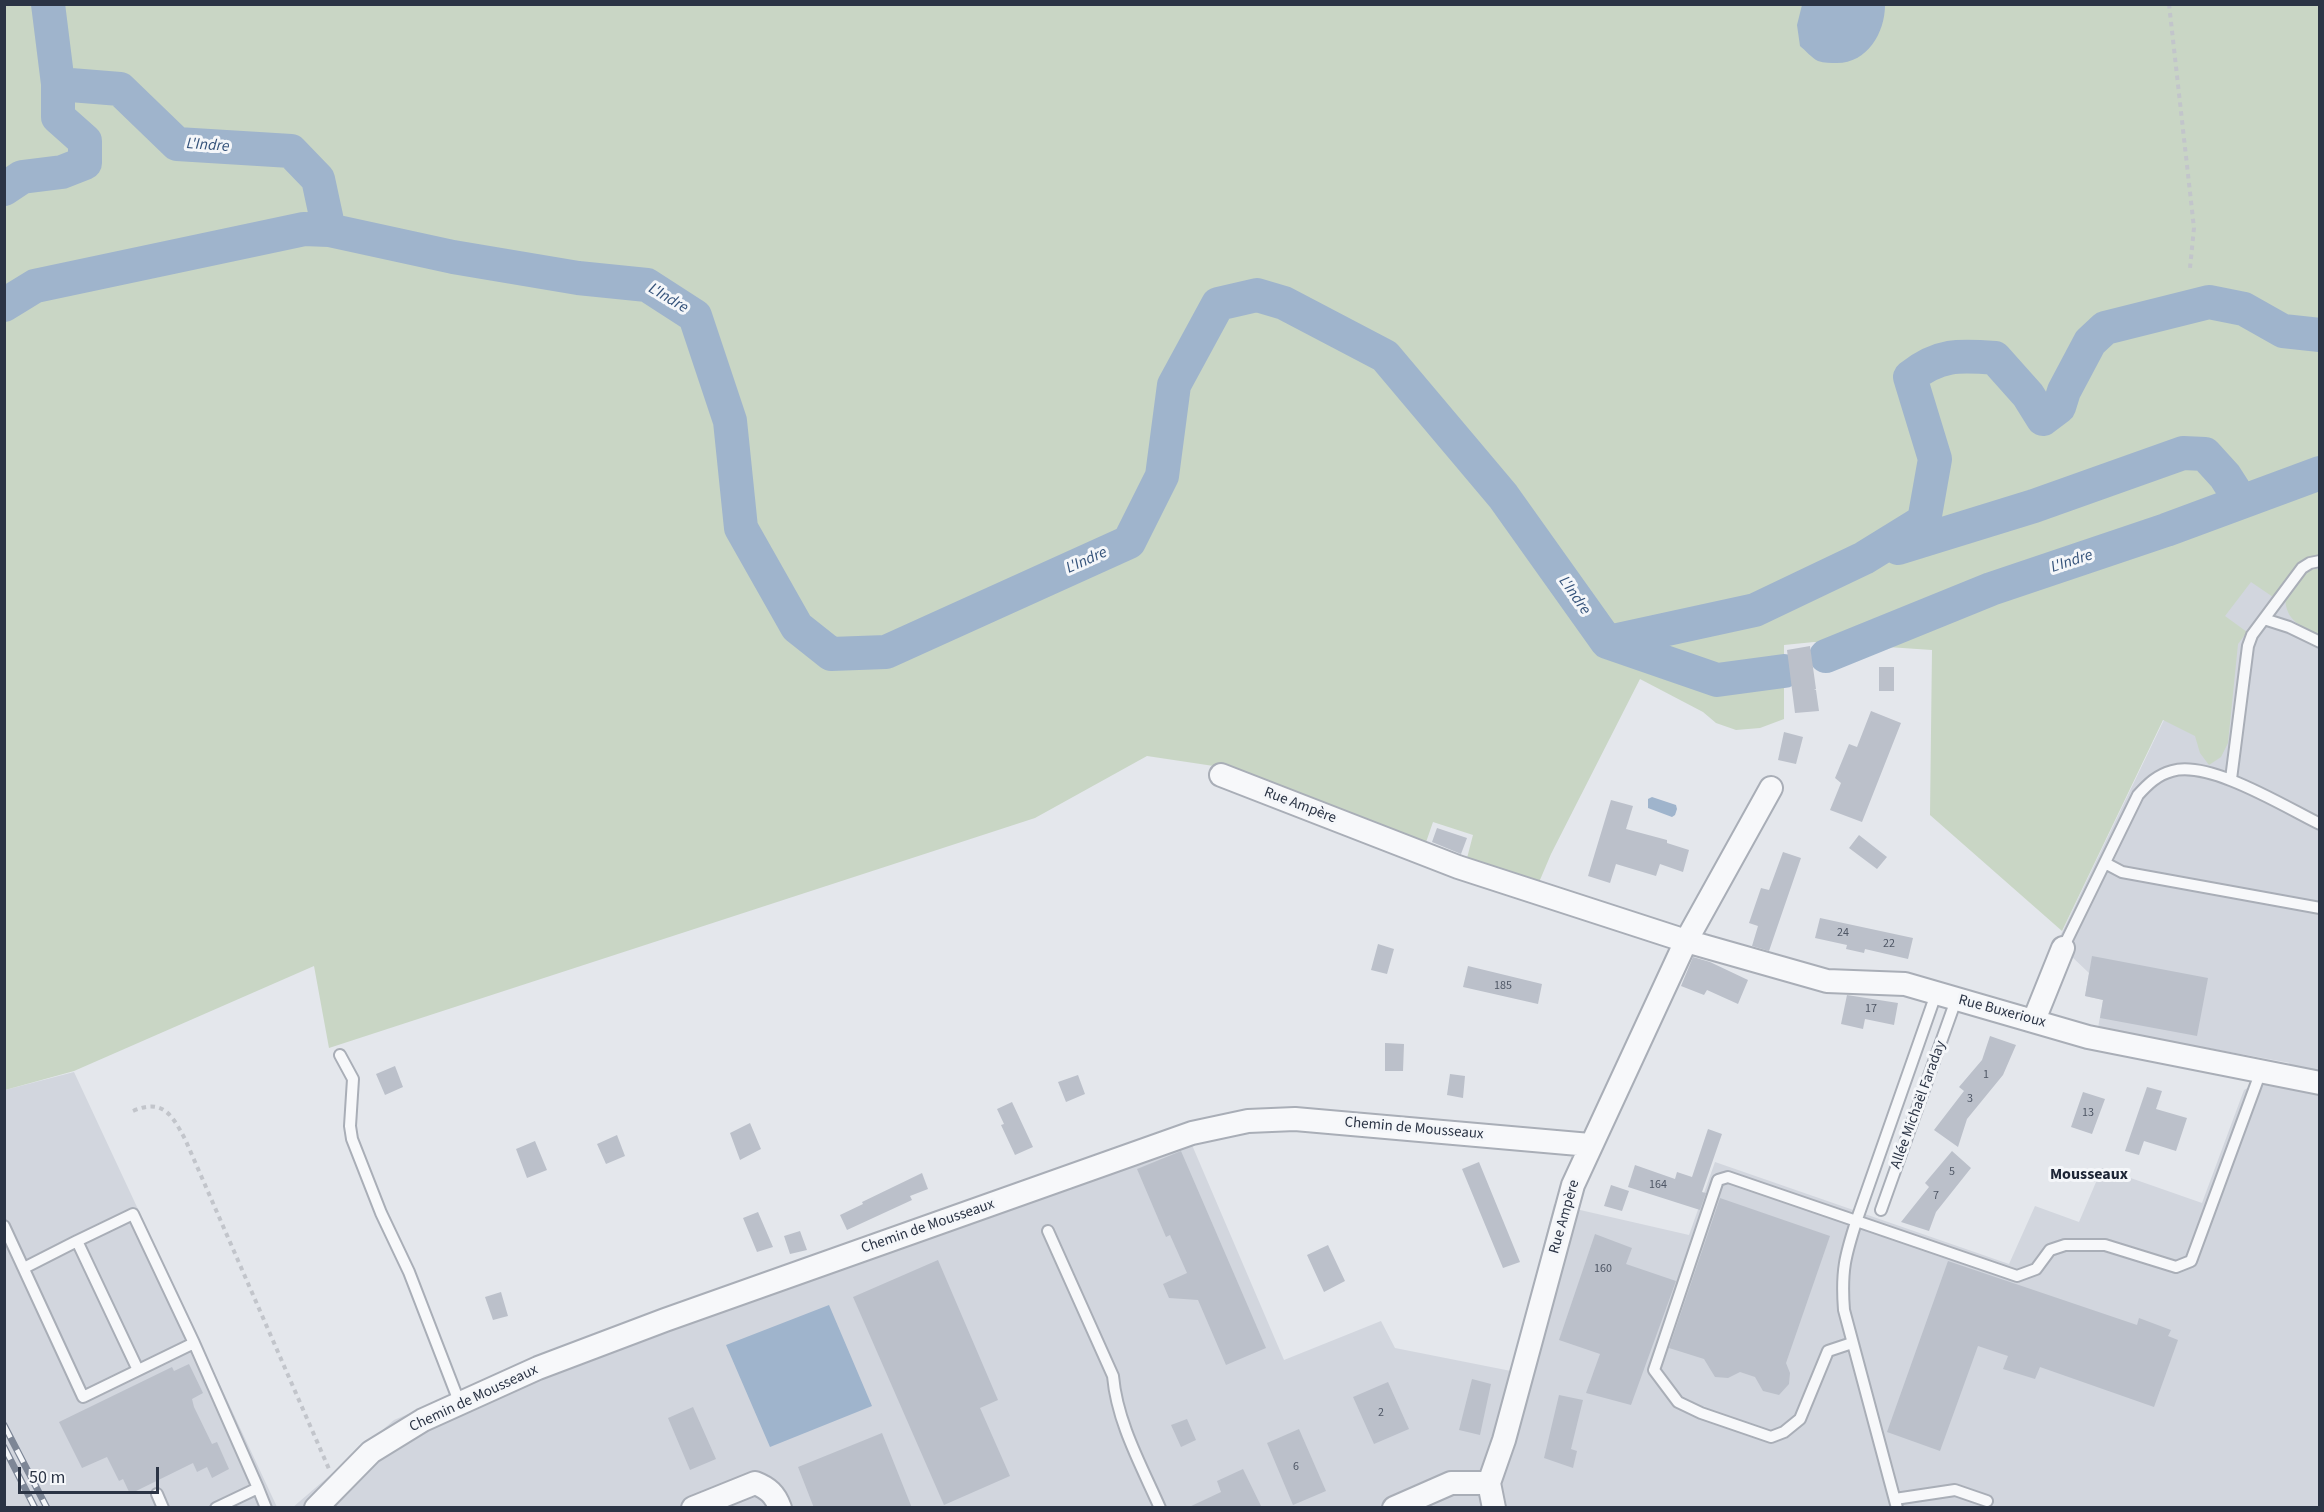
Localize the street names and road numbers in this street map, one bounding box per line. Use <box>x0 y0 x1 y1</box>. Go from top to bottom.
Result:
street label: Rue Ampère <box>1261 784 1339 828</box>
street label: Rue Buxerioux <box>1956 992 2048 1032</box>
street label: Allée Michaël Faraday <box>1887 1039 1951 1171</box>
street label: Chemin de Mousseaux <box>1344 1114 1484 1144</box>
street label: Rue Ampère <box>1546 1178 1584 1256</box>
street label: Chemin de Mousseaux <box>859 1196 997 1258</box>
street label: Chemin de Mousseaux <box>407 1361 541 1437</box>

